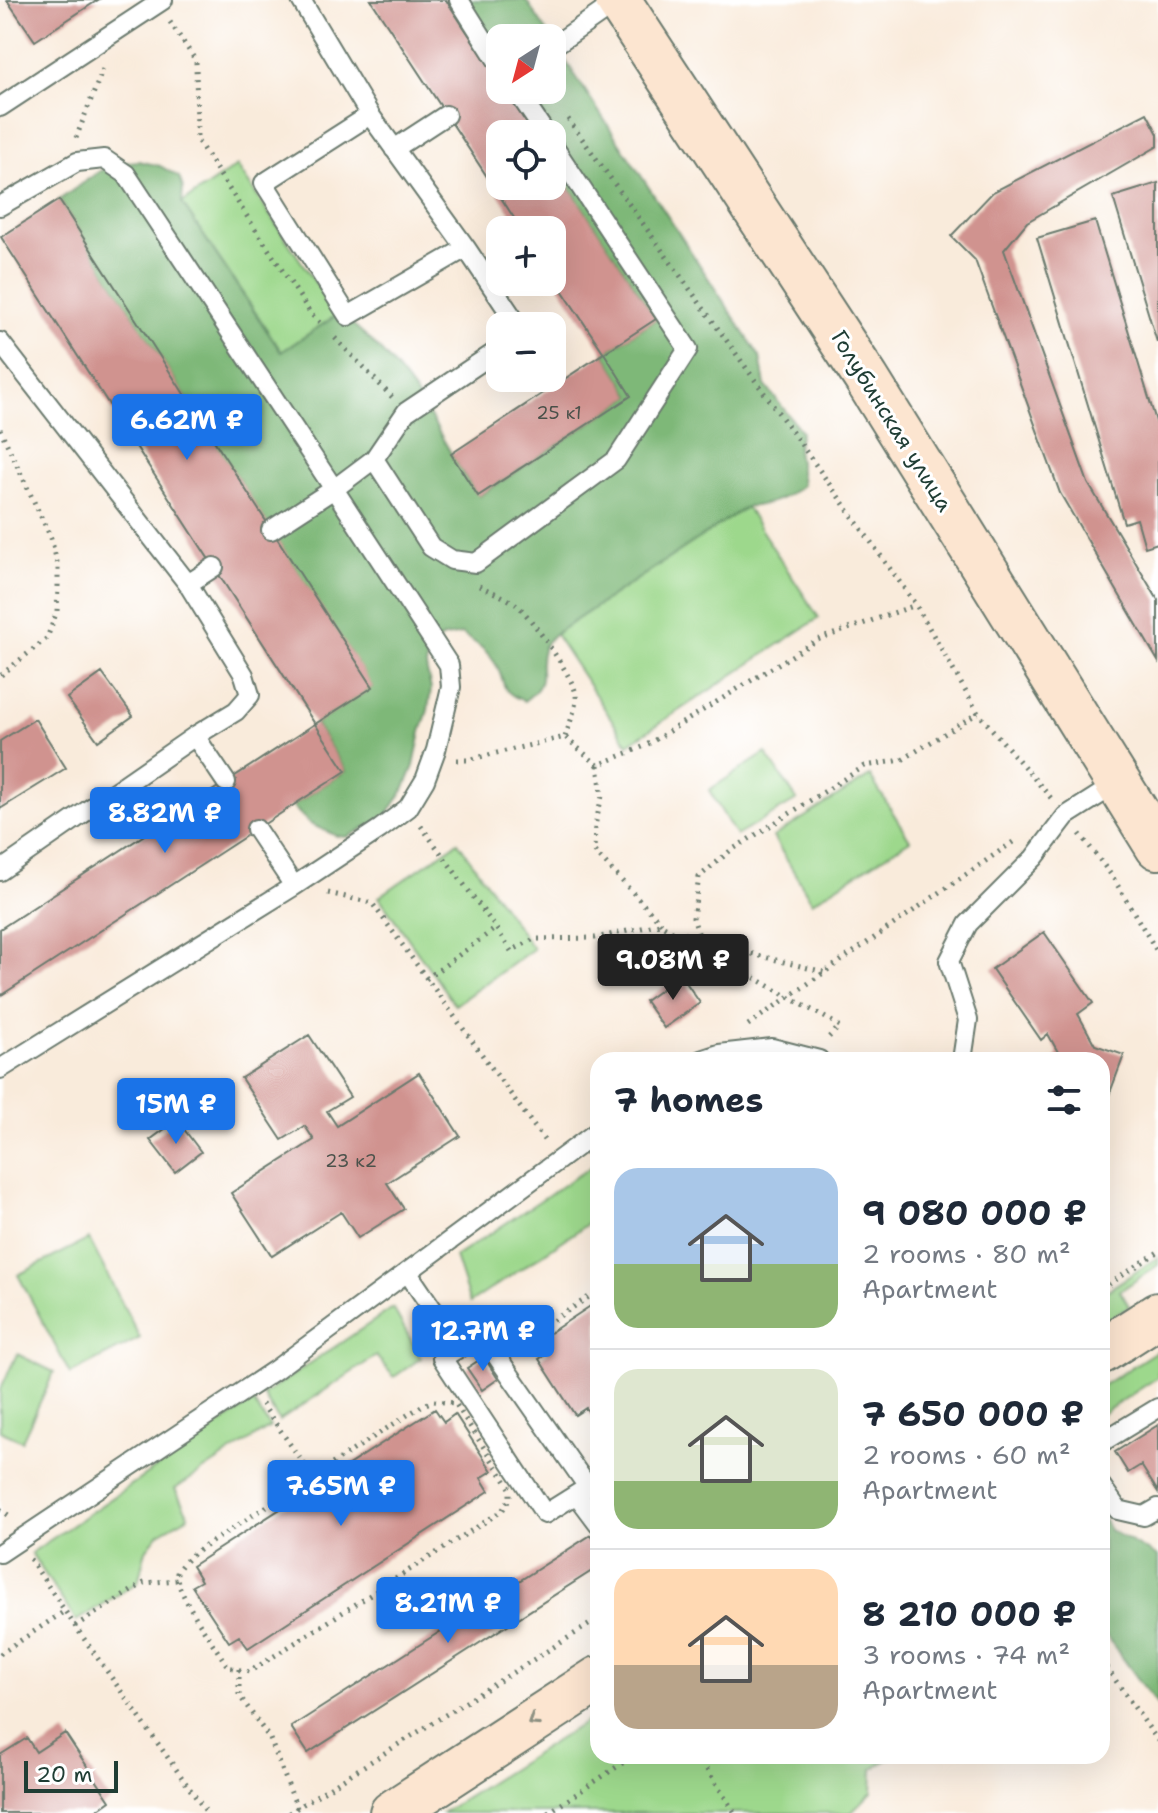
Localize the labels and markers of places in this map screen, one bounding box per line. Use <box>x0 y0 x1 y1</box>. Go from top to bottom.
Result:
pin: 6.62M ₽ <box>113 394 261 462</box>
pin: 8.82M ₽ <box>91 787 239 855</box>
pin: 9.08M ₽ <box>599 934 747 1002</box>
pin: 15M ₽ <box>120 1078 232 1146</box>
pin: 12.7M ₽ <box>409 1305 557 1373</box>
pin: 7.65M ₽ <box>267 1460 415 1528</box>
pin: 8.21M ₽ <box>374 1577 522 1645</box>

